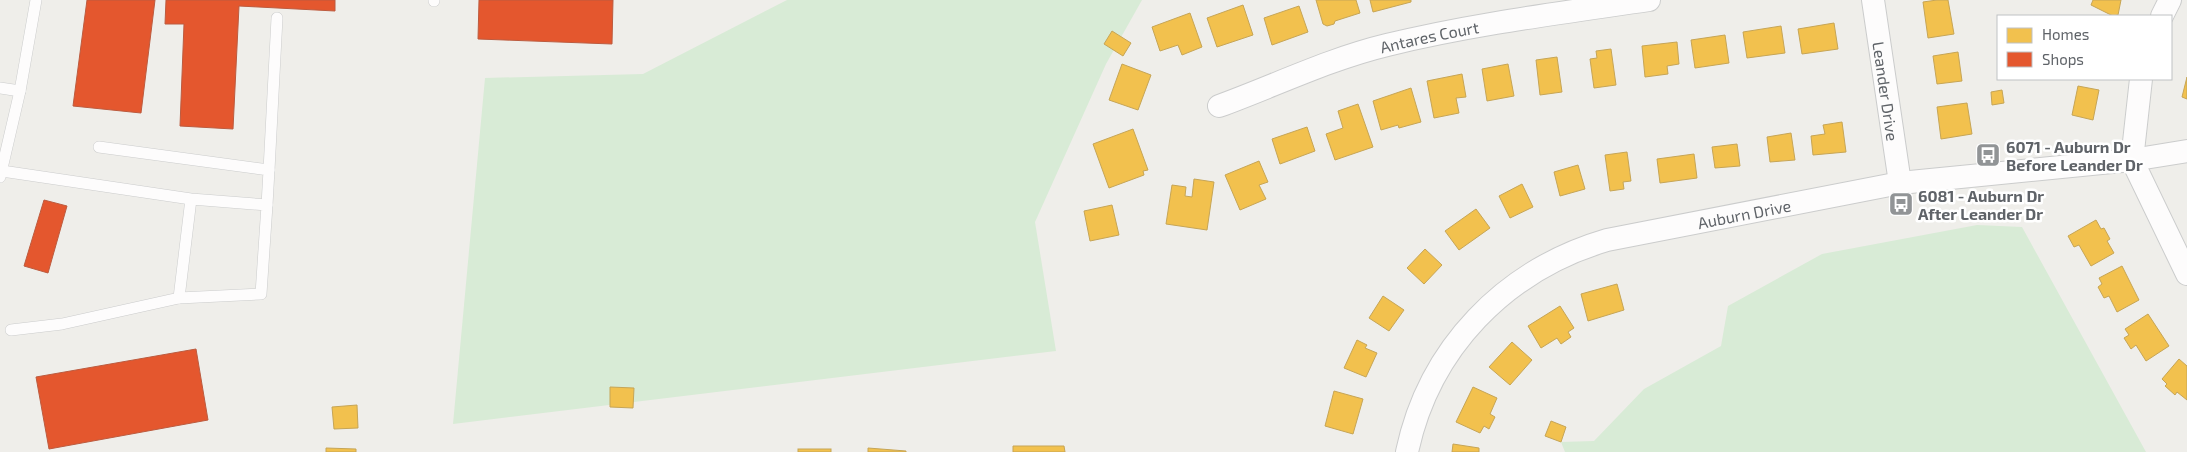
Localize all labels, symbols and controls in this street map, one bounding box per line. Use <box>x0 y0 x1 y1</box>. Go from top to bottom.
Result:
legend <box>1997 15 2172 80</box>
street label: Antares Court <box>1378 17 1480 56</box>
text: Homes <box>2042 25 2089 43</box>
street label: Leander Drive <box>1870 40 1903 142</box>
text: Shops <box>2042 50 2084 68</box>
place label: 6071 - Auburn Dr Before Leander Dr <box>2006 137 2143 174</box>
bus stop icon: 6071 - Auburn Dr Before Leander Dr <box>1975 142 2001 168</box>
place label: 6081 - Auburn Dr After Leander Dr <box>1918 186 2044 223</box>
bus stop icon: 6081 - Auburn Dr After Leander Dr <box>1888 191 1914 217</box>
street label: Auburn Drive <box>1696 195 1792 232</box>

